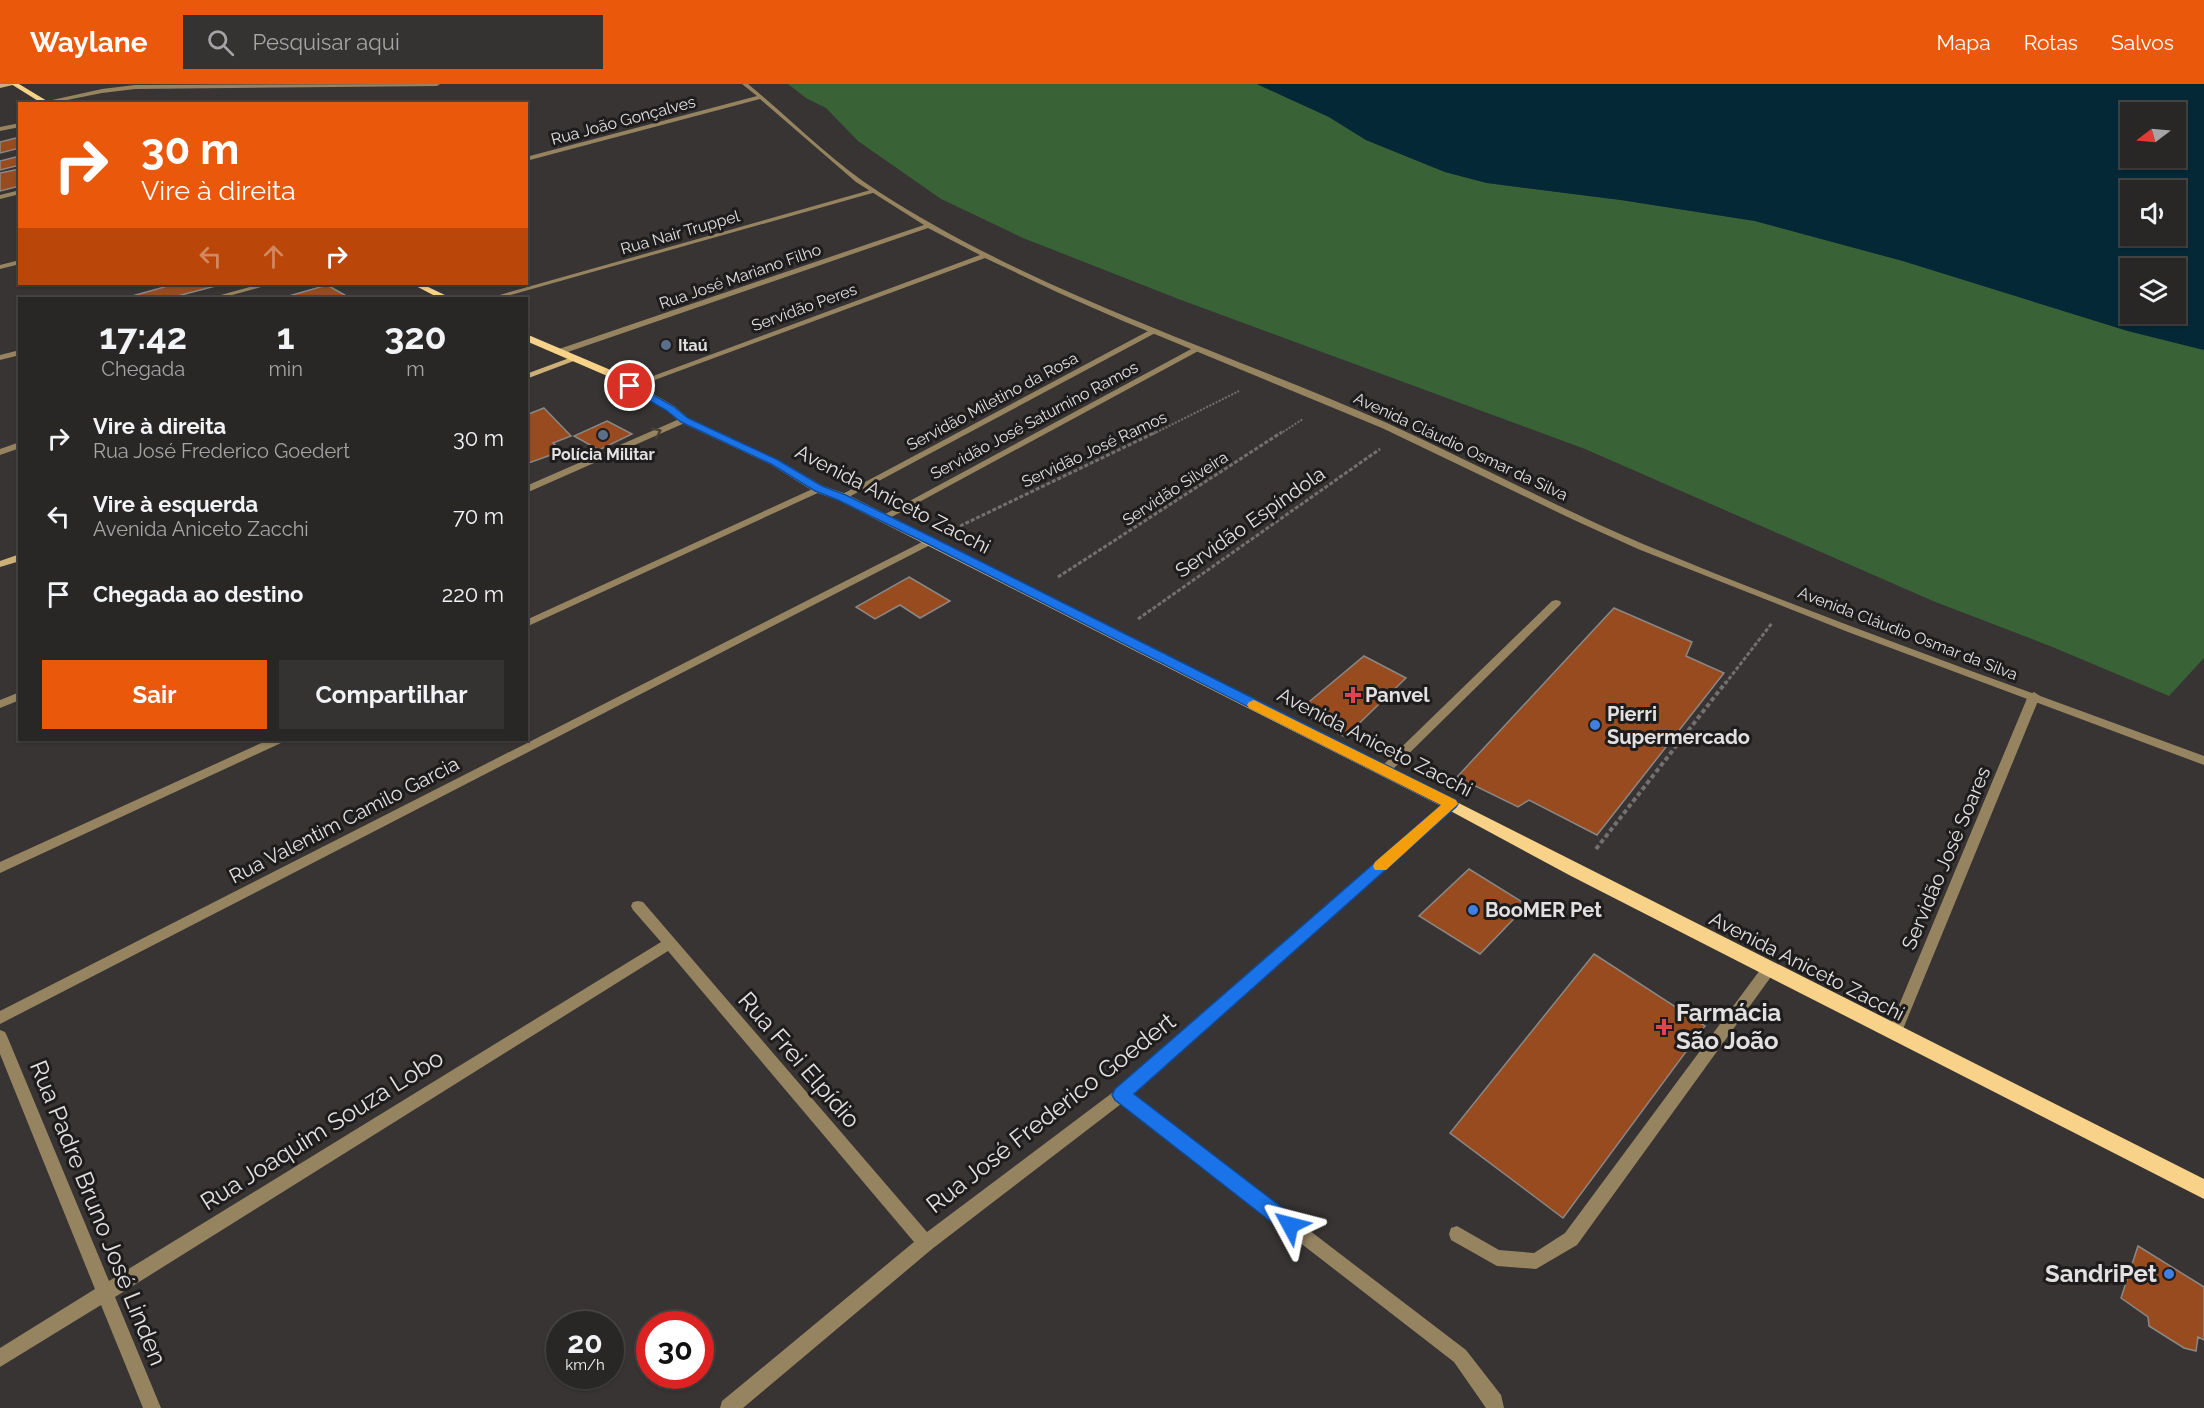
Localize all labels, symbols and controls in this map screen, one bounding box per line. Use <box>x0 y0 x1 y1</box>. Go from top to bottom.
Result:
search box <box>183 15 603 69</box>
text: Waylane <box>30 26 147 59</box>
icon: search <box>204 26 237 59</box>
text: Pesquisar aqui <box>252 29 400 55</box>
text: Mapa <box>1937 30 1991 55</box>
text: Rotas <box>2024 30 2078 55</box>
text: Salvos <box>2111 30 2174 55</box>
street label: Rua João Gonçalves <box>549 92 698 149</box>
north arrow <box>2120 102 2186 168</box>
map controls <box>2120 102 2186 324</box>
text: 30 m <box>141 125 239 174</box>
icon: right <box>42 126 120 204</box>
text: Vire à direita <box>141 175 296 206</box>
button: sound <box>2120 180 2186 246</box>
street label: Rua Nair Truppel <box>618 206 742 259</box>
icon: left <box>194 240 227 273</box>
icon: ahead <box>257 240 290 273</box>
icon: right <box>320 240 353 273</box>
street label: Rua José Mariano Filho <box>657 240 824 313</box>
button: layers <box>2120 258 2186 324</box>
street label: Servidão Peres <box>749 280 860 335</box>
text: 17:42 <box>99 315 187 357</box>
text: 1 <box>277 315 294 357</box>
text: 320 <box>384 315 447 357</box>
place label: Itaú <box>678 336 708 355</box>
marker: Itaú <box>659 338 673 352</box>
street label: Servidão Miletino da Rosa <box>904 348 1081 455</box>
text: Chegada <box>101 357 185 381</box>
text: min <box>268 357 303 381</box>
text: m <box>406 357 425 381</box>
street label: Servidão José Saturnino Ramos <box>927 357 1142 483</box>
pin <box>604 360 655 411</box>
icon: arrive <box>613 369 646 402</box>
street label: Avenida Cláudio Osmar da Silva <box>1351 388 1571 504</box>
street label: Servidão José Ramos <box>1019 407 1170 491</box>
text: Vire à direita <box>93 413 226 439</box>
icon: right <box>42 422 75 455</box>
text: 30 m <box>453 425 504 451</box>
one-way arrow <box>651 427 662 439</box>
marker: Polícia Militar <box>596 428 610 442</box>
text: Rua José Frederico Goedert <box>93 439 350 463</box>
street label: Avenida Aniceto Zacchi <box>791 439 995 559</box>
place label: Polícia Militar <box>551 445 655 464</box>
street label: Servidão Silveira <box>1119 447 1231 530</box>
street label: Servidão Espíndola <box>1171 461 1329 583</box>
text: Vire à esquerda <box>93 491 258 517</box>
icon: left <box>42 500 75 533</box>
text: 70 m <box>453 503 504 529</box>
text: Avenida Aniceto Zacchi <box>93 517 309 541</box>
icon: arrive <box>42 578 75 611</box>
text: Chegada ao destino <box>93 581 303 607</box>
text: 220 m <box>442 581 504 607</box>
street label: Avenida Cláudio Osmar da Silva <box>1795 583 2020 684</box>
button: Sair <box>42 660 267 729</box>
button: Compartilhar <box>279 660 504 729</box>
street label: Avenida Aniceto Zacchi <box>1273 682 1477 802</box>
place label: Panvel <box>1365 683 1430 707</box>
marker: Panvel <box>1346 688 1360 702</box>
place label: Pierri Supermercado <box>1607 702 1750 749</box>
marker: Pierri Supermercado <box>1588 718 1602 732</box>
street label: Rua Valentim Camilo Garcia <box>225 751 463 889</box>
street label: Servidão José Soares <box>1897 763 1995 953</box>
place label: BooMER Pet <box>1485 898 1602 922</box>
marker: BooMER Pet <box>1466 903 1480 917</box>
street label: Avenida Aniceto Zacchi <box>1705 906 1909 1026</box>
street label: Rua Frei Elpídio <box>732 986 867 1134</box>
place label: Farmácia São João <box>1676 998 1782 1055</box>
street label: Rua José Frederico Goedert <box>920 1006 1181 1219</box>
marker: Farmácia São João <box>1657 1020 1671 1034</box>
street label: Rua Joaquim Souza Lobo <box>195 1043 448 1216</box>
street label: Rua Padre Bruno José Linden <box>24 1056 173 1369</box>
position arrow <box>1258 1193 1322 1257</box>
place label: SandriPet <box>2045 1259 2157 1288</box>
marker: SandriPet <box>2162 1267 2176 1281</box>
speed limit sign: 30 <box>636 1311 714 1389</box>
text: 20 <box>567 1325 603 1360</box>
text: km/h <box>565 1356 605 1374</box>

